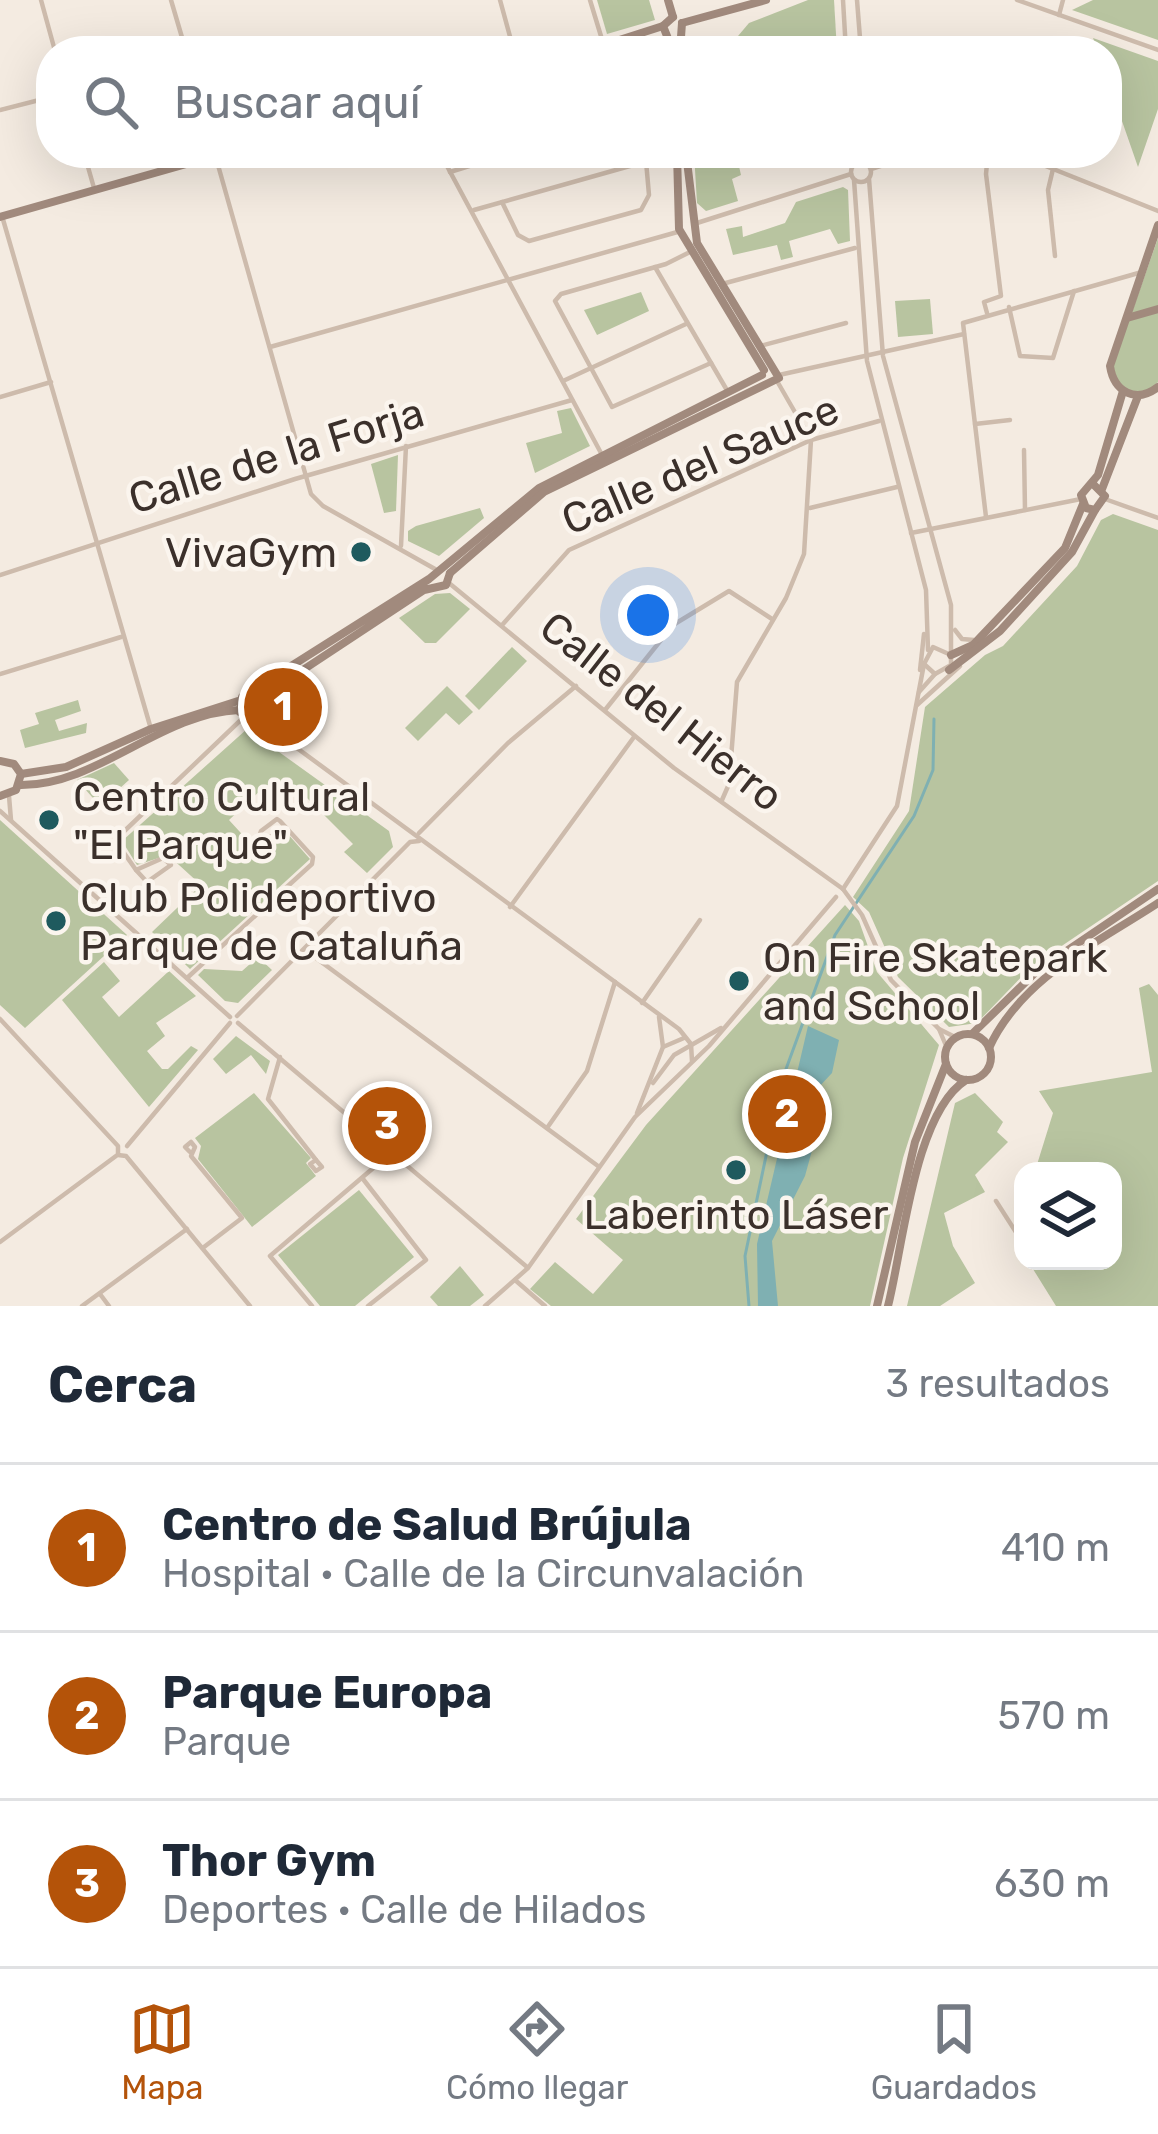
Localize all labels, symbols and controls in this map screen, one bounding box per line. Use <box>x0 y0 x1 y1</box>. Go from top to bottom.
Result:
search box <box>36 36 1122 168</box>
icon: search <box>78 69 144 135</box>
text: Buscar aquí <box>174 76 421 129</box>
street label: Calle del Sauce <box>555 384 846 546</box>
street label: Calle de la Forja <box>123 387 430 525</box>
place label: VivaGym <box>165 528 337 578</box>
marker: VivaGym <box>348 539 374 565</box>
your location <box>618 585 678 645</box>
street label: Calle del Hierro <box>530 602 792 822</box>
pin: 1 <box>244 662 322 752</box>
place label: Centro Cultural "El Parque" <box>73 772 370 870</box>
marker: Centro Cultural "El Parque" <box>36 807 62 833</box>
place label: Club Polideportivo Parque de Cataluña <box>80 873 463 971</box>
marker: Club Polideportivo Parque de Cataluña <box>43 908 69 934</box>
place label: On Fire Skatepark and School <box>763 933 1108 1031</box>
marker: On Fire Skatepark and School <box>726 968 752 994</box>
pin: 2 <box>748 1069 826 1159</box>
pin: 3 <box>348 1081 426 1171</box>
marker: Laberinto Láser <box>723 1157 749 1183</box>
map controls <box>1014 1162 1122 1270</box>
button: layers <box>1014 1162 1122 1270</box>
place label: Laberinto Láser <box>583 1190 889 1240</box>
text: Cerca <box>48 1354 197 1415</box>
text: 3 resultados <box>886 1361 1110 1407</box>
text: Centro de Salud Brújula <box>162 1498 692 1551</box>
text: 1 <box>77 1525 97 1571</box>
text: 410 m <box>1001 1525 1110 1571</box>
text: Hospital · Calle de la Circunvalación <box>162 1551 804 1597</box>
text: Parque Europa <box>162 1666 492 1719</box>
text: 2 <box>74 1693 100 1739</box>
text: 570 m <box>998 1693 1110 1739</box>
text: Parque <box>162 1719 291 1765</box>
text: Thor Gym <box>162 1834 376 1887</box>
text: 3 <box>74 1861 100 1907</box>
text: 630 m <box>994 1861 1110 1907</box>
text: Deportes · Calle de Hilados <box>162 1887 646 1933</box>
tab: Mapa <box>121 1996 204 2107</box>
tab: Cómo llegar <box>446 1996 628 2107</box>
tab: Guardados <box>871 1996 1037 2107</box>

